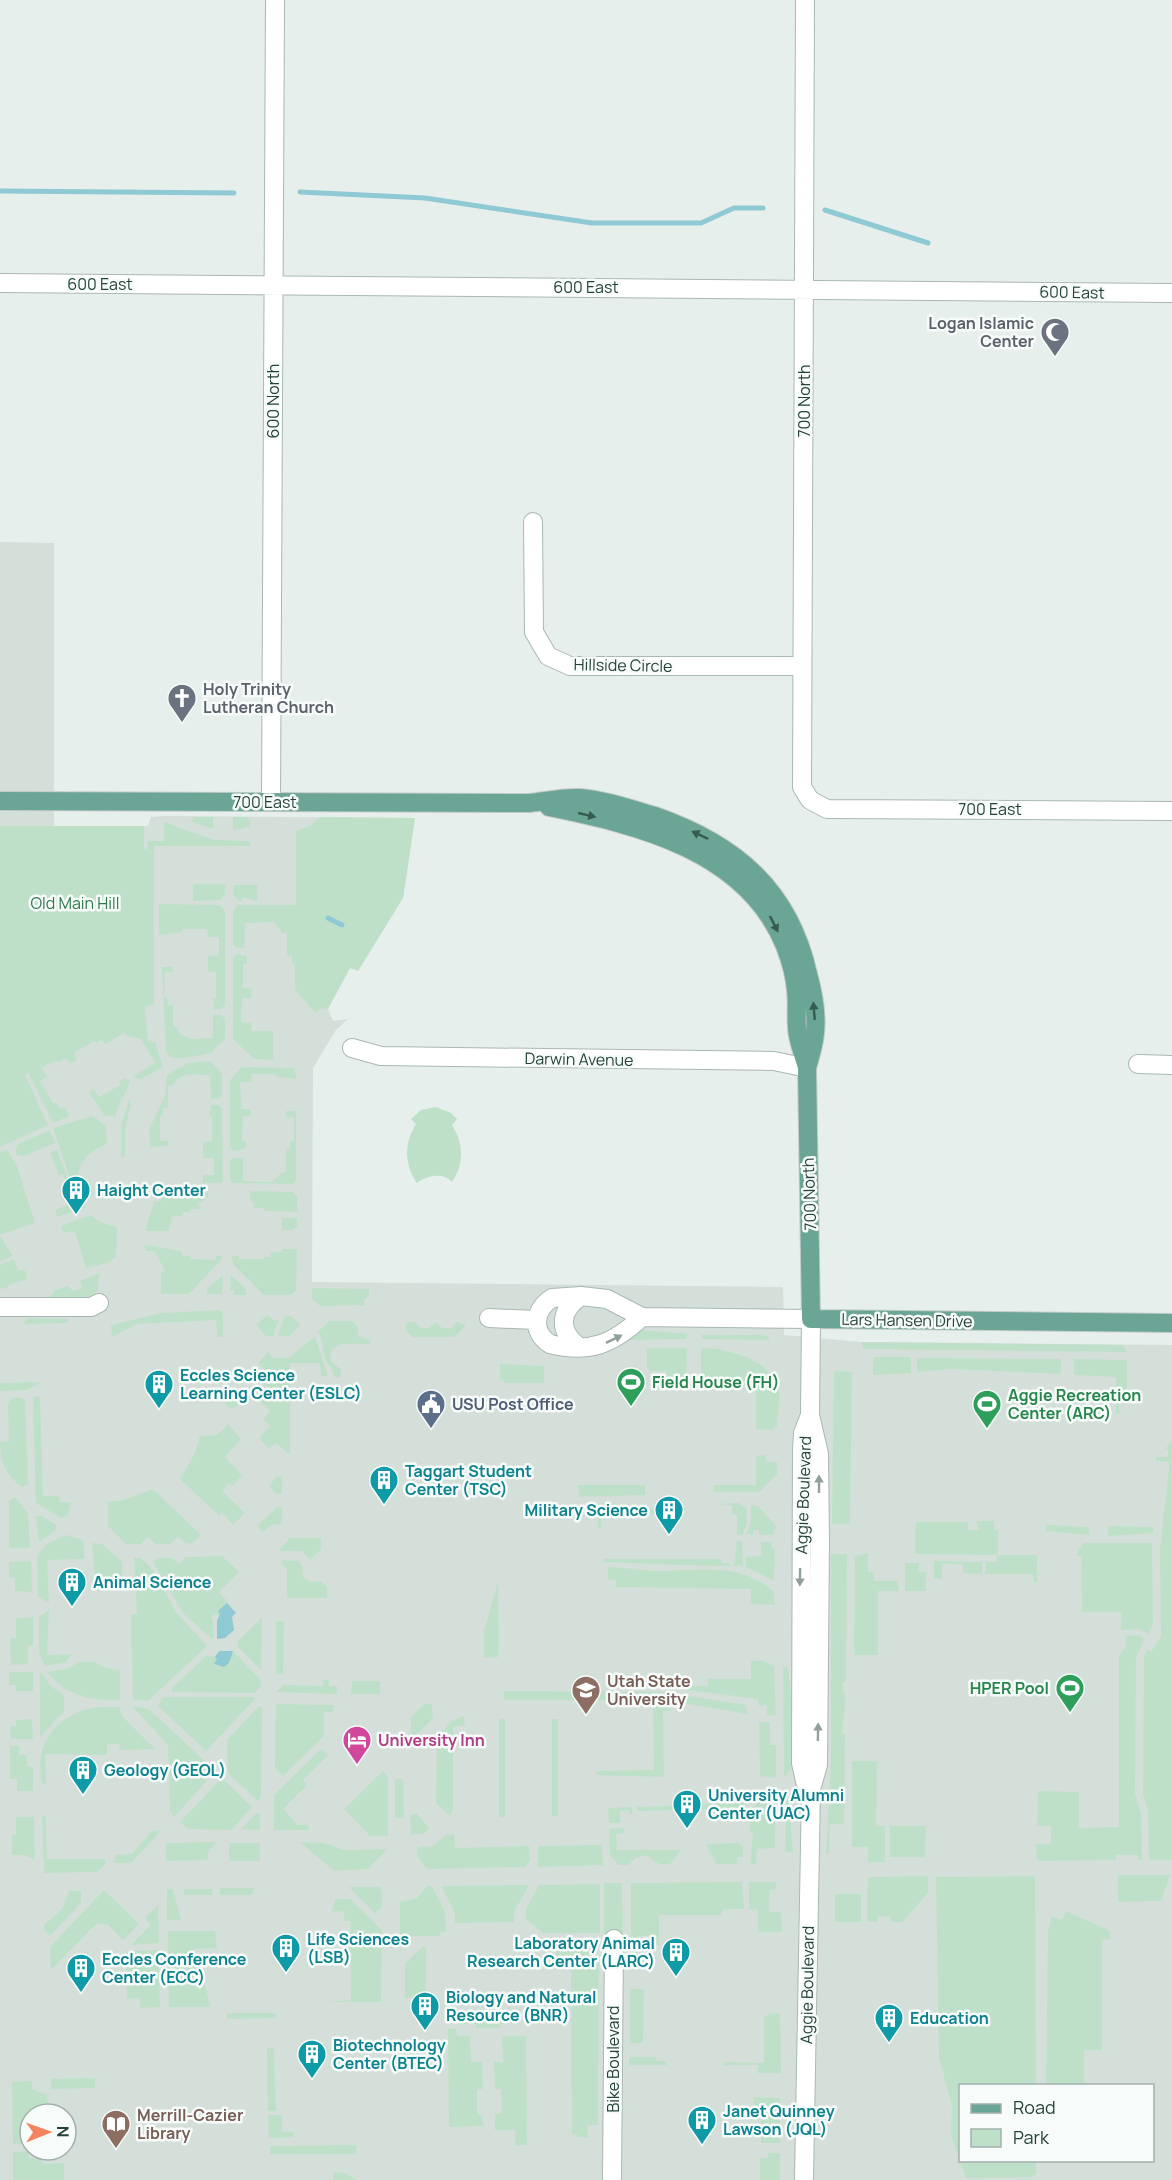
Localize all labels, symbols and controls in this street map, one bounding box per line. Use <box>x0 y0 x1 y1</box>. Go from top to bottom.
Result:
street label: 600 East <box>67 273 133 295</box>
street label: 600 East <box>553 276 619 298</box>
street label: 600 East <box>1039 280 1105 304</box>
place label: Logan Islamic Center <box>928 312 1034 352</box>
mosque icon: Logan Islamic Center <box>1039 316 1071 358</box>
street label: 600 North <box>262 364 284 438</box>
street label: 700 North <box>793 365 815 437</box>
street label: Hillside Circle <box>573 653 673 677</box>
place label: Holy Trinity Lutheran Church <box>203 678 334 718</box>
church icon: Holy Trinity Lutheran Church <box>166 682 198 724</box>
street label: 700 East <box>233 791 297 813</box>
street label: 700 East <box>958 798 1022 820</box>
one-way arrow <box>578 811 597 820</box>
one-way arrow <box>691 831 708 840</box>
park label: Old Main Hill <box>31 892 119 914</box>
one-way arrow <box>769 916 779 933</box>
one-way arrow <box>809 1001 819 1020</box>
street label: Darwin Avenue <box>524 1047 634 1071</box>
street label: 700 North <box>797 1157 821 1231</box>
building icon: Haight Center <box>60 1174 92 1216</box>
place label: Haight Center <box>97 1179 206 1201</box>
street label: Lars Hansen Drive <box>841 1308 973 1332</box>
one-way arrow <box>605 1335 622 1344</box>
place label: Eccles Science Learning Center (ESLC) <box>180 1364 362 1404</box>
sports icon: Field House (FH) <box>615 1366 647 1408</box>
building icon: Eccles Science Learning Center (ESLC) <box>143 1368 175 1410</box>
place label: Field House (FH) <box>652 1371 779 1393</box>
place label: Aggie Recreation Center (ARC) <box>1008 1384 1141 1424</box>
public building icon: USU Post Office <box>415 1388 447 1430</box>
sports icon: Aggie Recreation Center (ARC) <box>971 1388 1003 1430</box>
place label: USU Post Office <box>452 1393 574 1415</box>
street label: Aggie Boulevard <box>790 1435 816 1555</box>
place label: Taggart Student Center (TSC) <box>405 1460 532 1500</box>
building icon: Taggart Student Center (TSC) <box>368 1464 400 1506</box>
one-way arrow <box>815 1474 824 1493</box>
building icon: Military Science <box>653 1494 685 1536</box>
place label: Military Science <box>525 1499 648 1521</box>
building icon: Animal Science <box>56 1566 88 1608</box>
one-way arrow <box>796 1568 805 1587</box>
place label: Animal Science <box>93 1571 212 1593</box>
place label: Utah State University <box>607 1670 691 1710</box>
sports icon: HPER Pool <box>1054 1672 1086 1714</box>
school or university icon: Utah State University <box>570 1674 602 1716</box>
place label: HPER Pool <box>970 1677 1049 1699</box>
one-way arrow <box>813 1723 823 1742</box>
hotel icon: University Inn <box>341 1724 373 1766</box>
place label: University Inn <box>378 1729 485 1751</box>
building icon: Geology (GEOL) <box>67 1754 99 1796</box>
place label: Geology (GEOL) <box>104 1759 226 1781</box>
place label: University Alumni Center (UAC) <box>708 1784 844 1824</box>
building icon: University Alumni Center (UAC) <box>671 1788 703 1830</box>
street label: Aggie Boulevard <box>795 1926 819 2044</box>
place label: Life Sciences (LSB) <box>307 1928 409 1968</box>
building icon: Life Sciences (LSB) <box>270 1932 302 1974</box>
place label: Laboratory Animal Research Center (LARC) <box>467 1932 655 1972</box>
building icon: Laboratory Animal Research Center (LARC) <box>660 1936 692 1978</box>
place label: Eccles Conference Center (ECC) <box>102 1948 247 1988</box>
building icon: Eccles Conference Center (ECC) <box>65 1952 97 1994</box>
place label: Biology and Natural Resource (BNR) <box>446 1986 597 2026</box>
building icon: Biology and Natural Resource (BNR) <box>409 1990 441 2032</box>
building icon: Education <box>873 2002 905 2044</box>
street label: Bike Boulevard <box>602 2005 624 2113</box>
place label: Education <box>910 2007 989 2029</box>
place label: Biotechnology Center (BTEC) <box>333 2034 446 2074</box>
building icon: Biotechnology Center (BTEC) <box>296 2038 328 2080</box>
legend <box>959 2084 1154 2162</box>
text: Road <box>1013 2095 1056 2119</box>
place label: Janet Quinney Lawson (JQL) <box>723 2100 835 2140</box>
north arrow <box>18 2102 78 2162</box>
place label: Merrill-Cazier Library <box>137 2104 243 2144</box>
building icon: Janet Quinney Lawson (JQL) <box>686 2104 718 2146</box>
library icon: Merrill-Cazier Library <box>100 2108 132 2150</box>
text: Park <box>1013 2125 1050 2149</box>
text: N <box>52 2126 74 2138</box>

